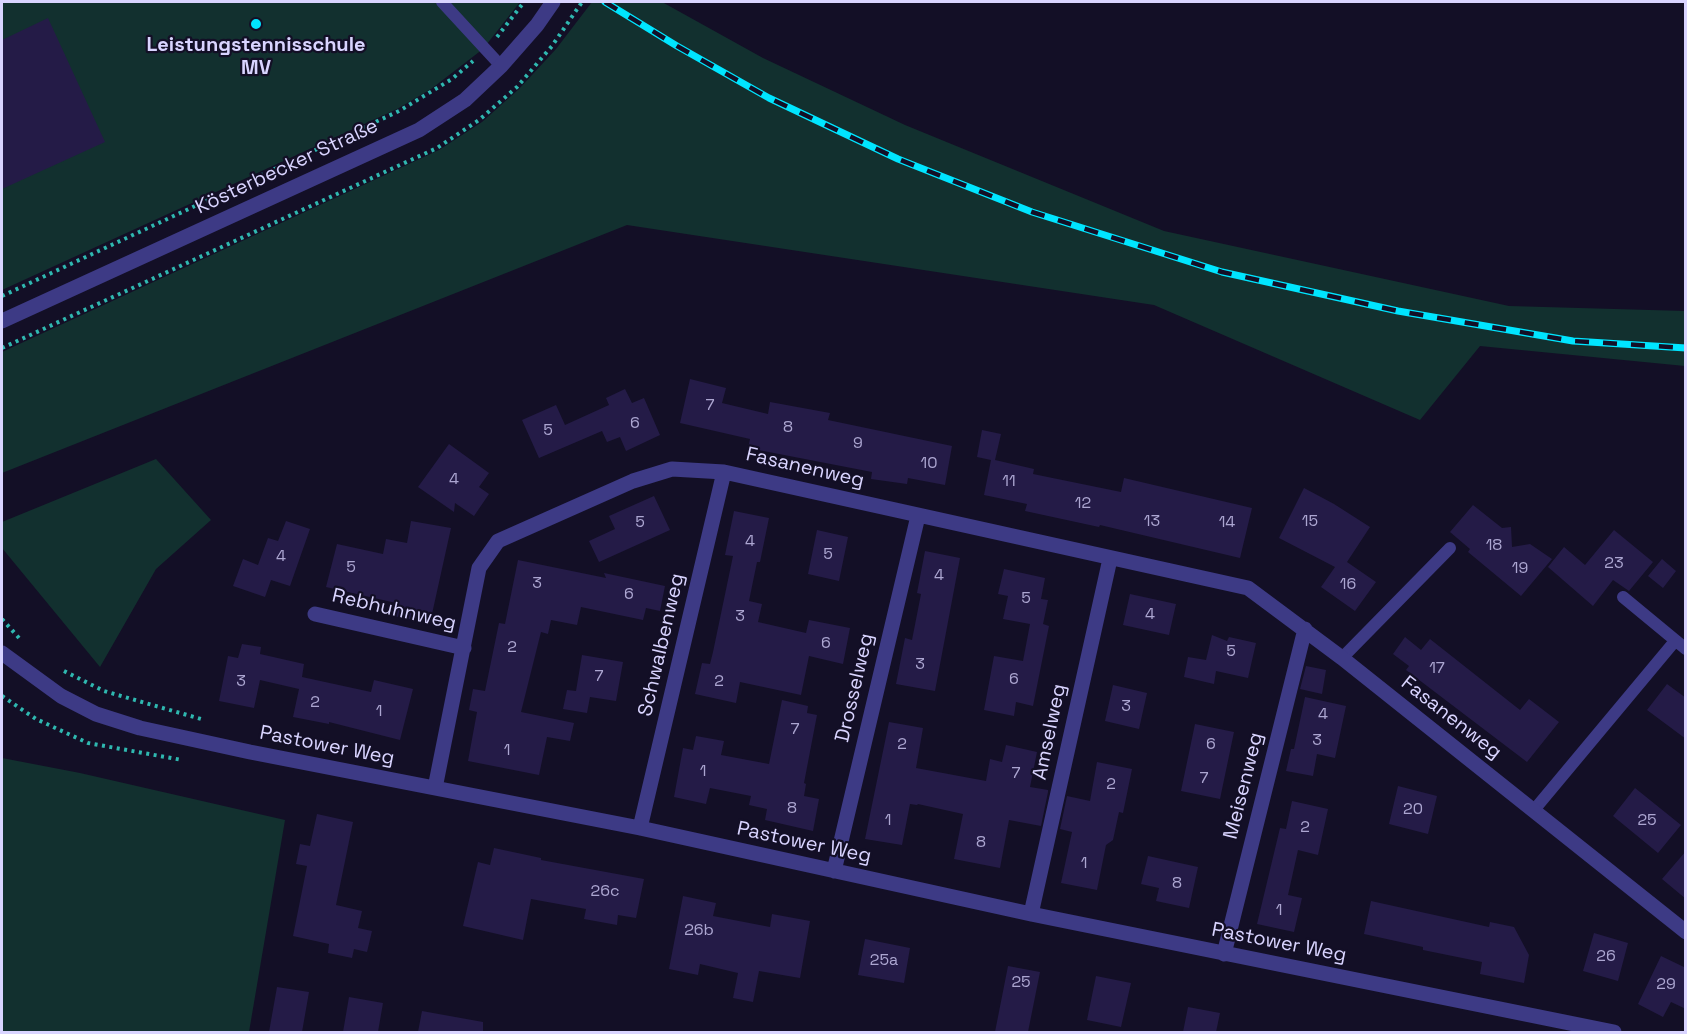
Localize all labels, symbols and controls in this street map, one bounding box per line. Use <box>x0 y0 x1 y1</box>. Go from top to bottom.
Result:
marker: Leistungstennisschule MV <box>249 17 263 31</box>
place label: Leistungstennisschule MV <box>146 34 366 81</box>
street label: Kösterbecker Straße <box>192 114 382 220</box>
house number: 7 <box>705 396 715 416</box>
house number: 6 <box>630 414 640 434</box>
house number: 8 <box>783 418 793 438</box>
house number: 5 <box>543 421 553 441</box>
house number: 9 <box>853 434 863 454</box>
street label: Fasanenweg <box>743 443 867 493</box>
house number: 10 <box>921 454 937 474</box>
house number: 4 <box>449 470 459 490</box>
house number: 11 <box>1002 472 1016 492</box>
house number: 12 <box>1075 494 1091 514</box>
house number: 13 <box>1144 512 1160 532</box>
house number: 15 <box>1302 512 1318 532</box>
house number: 5 <box>635 513 645 533</box>
house number: 14 <box>1219 513 1235 533</box>
house number: 4 <box>745 532 755 552</box>
house number: 18 <box>1486 536 1502 556</box>
house number: 5 <box>823 545 833 565</box>
house number: 4 <box>276 547 286 567</box>
house number: 23 <box>1604 554 1624 574</box>
house number: 5 <box>346 558 356 578</box>
house number: 19 <box>1512 559 1528 579</box>
house number: 4 <box>934 566 944 586</box>
street label: Schwalbenweg <box>634 571 690 719</box>
house number: 3 <box>532 574 542 594</box>
house number: 16 <box>1340 575 1356 595</box>
street label: Rebhuhnweg <box>330 584 458 636</box>
house number: 6 <box>624 585 634 605</box>
house number: 5 <box>1021 589 1031 609</box>
house number: 4 <box>1145 605 1155 625</box>
house number: 3 <box>735 607 745 627</box>
street label: Drosselweg <box>831 631 879 745</box>
house number: 6 <box>821 634 831 654</box>
house number: 2 <box>507 638 517 658</box>
house number: 5 <box>1226 642 1236 662</box>
house number: 3 <box>915 655 925 675</box>
house number: 17 <box>1429 659 1445 679</box>
house number: 7 <box>594 667 604 687</box>
house number: 6 <box>1009 670 1019 690</box>
street label: Fasanenweg <box>1396 671 1506 765</box>
house number: 3 <box>236 672 246 692</box>
house number: 2 <box>714 672 724 692</box>
street label: Amselweg <box>1028 682 1072 782</box>
house number: 2 <box>310 693 320 713</box>
house number: 3 <box>1121 697 1131 717</box>
house number: 1 <box>376 702 382 722</box>
house number: 4 <box>1318 705 1328 725</box>
house number: 7 <box>790 720 800 740</box>
street label: Pastower Weg <box>258 721 396 771</box>
street label: Meisenweg <box>1219 730 1269 842</box>
house number: 3 <box>1312 731 1322 751</box>
house number: 2 <box>897 735 907 755</box>
house number: 6 <box>1206 735 1216 755</box>
house number: 1 <box>504 741 510 761</box>
house number: 1 <box>700 762 706 782</box>
house number: 7 <box>1011 764 1021 784</box>
house number: 7 <box>1199 769 1209 789</box>
house number: 2 <box>1106 775 1116 795</box>
house number: 8 <box>787 799 797 819</box>
house number: 20 <box>1403 800 1423 820</box>
house number: 1 <box>885 811 891 831</box>
house number: 25 <box>1637 811 1657 831</box>
street label: Pastower Weg <box>735 817 873 869</box>
house number: 2 <box>1300 818 1310 838</box>
house number: 8 <box>976 833 986 853</box>
house number: 1 <box>1081 854 1087 874</box>
house number: 8 <box>1172 874 1182 894</box>
house number: 26c <box>590 882 620 902</box>
house number: 1 <box>1276 901 1282 921</box>
street label: Pastower Weg <box>1210 918 1348 968</box>
house number: 26b <box>684 921 714 941</box>
house number: 26 <box>1596 947 1616 967</box>
house number: 25a <box>870 951 898 971</box>
house number: 25 <box>1011 973 1031 993</box>
house number: 29 <box>1656 975 1676 995</box>

